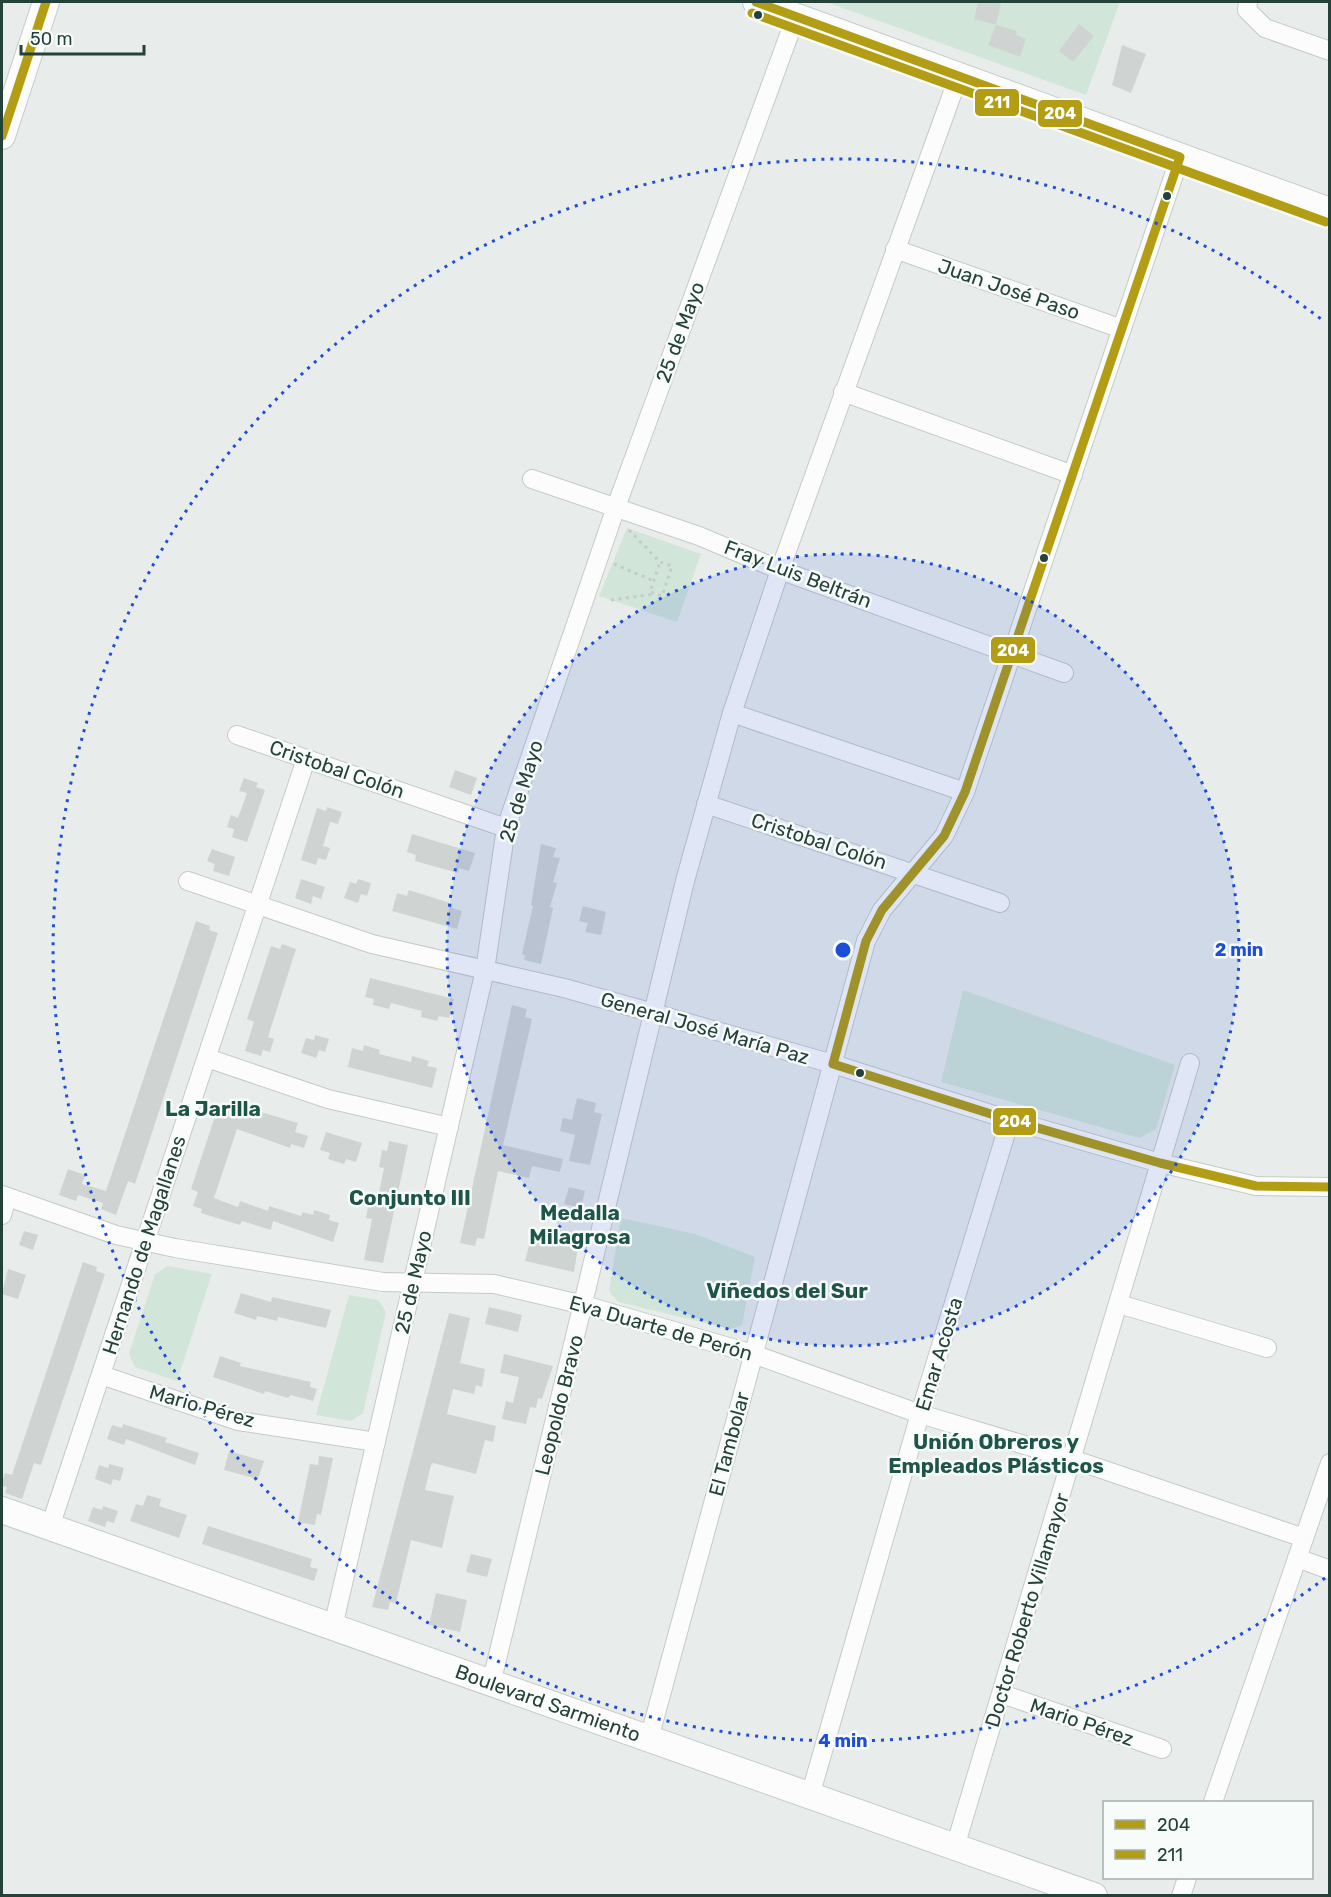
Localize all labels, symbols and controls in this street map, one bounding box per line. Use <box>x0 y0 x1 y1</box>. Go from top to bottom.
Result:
unlabelled marker <box>752 9 764 21</box>
scale bar <box>21 18 144 56</box>
text: 50 m <box>30 28 73 50</box>
line badge: 211 <box>974 88 1020 117</box>
text: 211 <box>984 93 1010 112</box>
line badge: 204 <box>1037 99 1083 128</box>
text: 204 <box>1044 104 1076 123</box>
unlabelled marker <box>1161 190 1173 202</box>
street label: Juan José Paso <box>935 253 1083 325</box>
street label: 25 de Mayo <box>651 278 709 386</box>
street label: Fray Luis Beltrán <box>721 535 875 613</box>
unlabelled marker <box>1038 552 1050 564</box>
line badge: 204 <box>990 636 1036 664</box>
text: 204 <box>997 641 1029 660</box>
street label: Cristobal Colón <box>266 735 408 803</box>
street label: 25 de Mayo <box>494 737 548 845</box>
street label: Cristobal Colón <box>748 808 890 874</box>
text: 2 min <box>1215 939 1263 961</box>
centre of rings <box>833 940 853 960</box>
street label: General José María Paz <box>598 987 812 1069</box>
unlabelled marker <box>854 1067 866 1079</box>
district label: La Jarilla <box>165 1096 261 1121</box>
line badge: 204 <box>992 1107 1037 1136</box>
text: 204 <box>999 1112 1031 1131</box>
street label: Hernando de Magallanes <box>97 1132 191 1358</box>
district label: Conjunto III <box>349 1185 471 1210</box>
district label: Medalla Milagrosa <box>529 1200 631 1249</box>
street label: 25 de Mayo <box>389 1228 437 1336</box>
district label: Viñedos del Sur <box>706 1278 868 1303</box>
street label: Eva Duarte de Perón <box>567 1290 755 1366</box>
street label: Emar Acosta <box>910 1294 968 1414</box>
street label: Leopoldo Bravo <box>530 1332 588 1478</box>
street label: Mario Pérez <box>147 1380 257 1432</box>
street label: El Tambolar <box>704 1389 755 1499</box>
district label: Unión Obreros y Empleados Plásticos <box>888 1429 1104 1478</box>
street label: Doctor Roberto Villamayor <box>980 1490 1074 1730</box>
street label: Boulevard Sarmiento <box>452 1659 644 1747</box>
street label: Mario Pérez <box>1027 1693 1137 1751</box>
text: 4 min <box>818 1730 868 1752</box>
legend <box>1103 1801 1313 1879</box>
text: 204 <box>1157 1814 1190 1836</box>
text: 211 <box>1157 1844 1183 1866</box>

